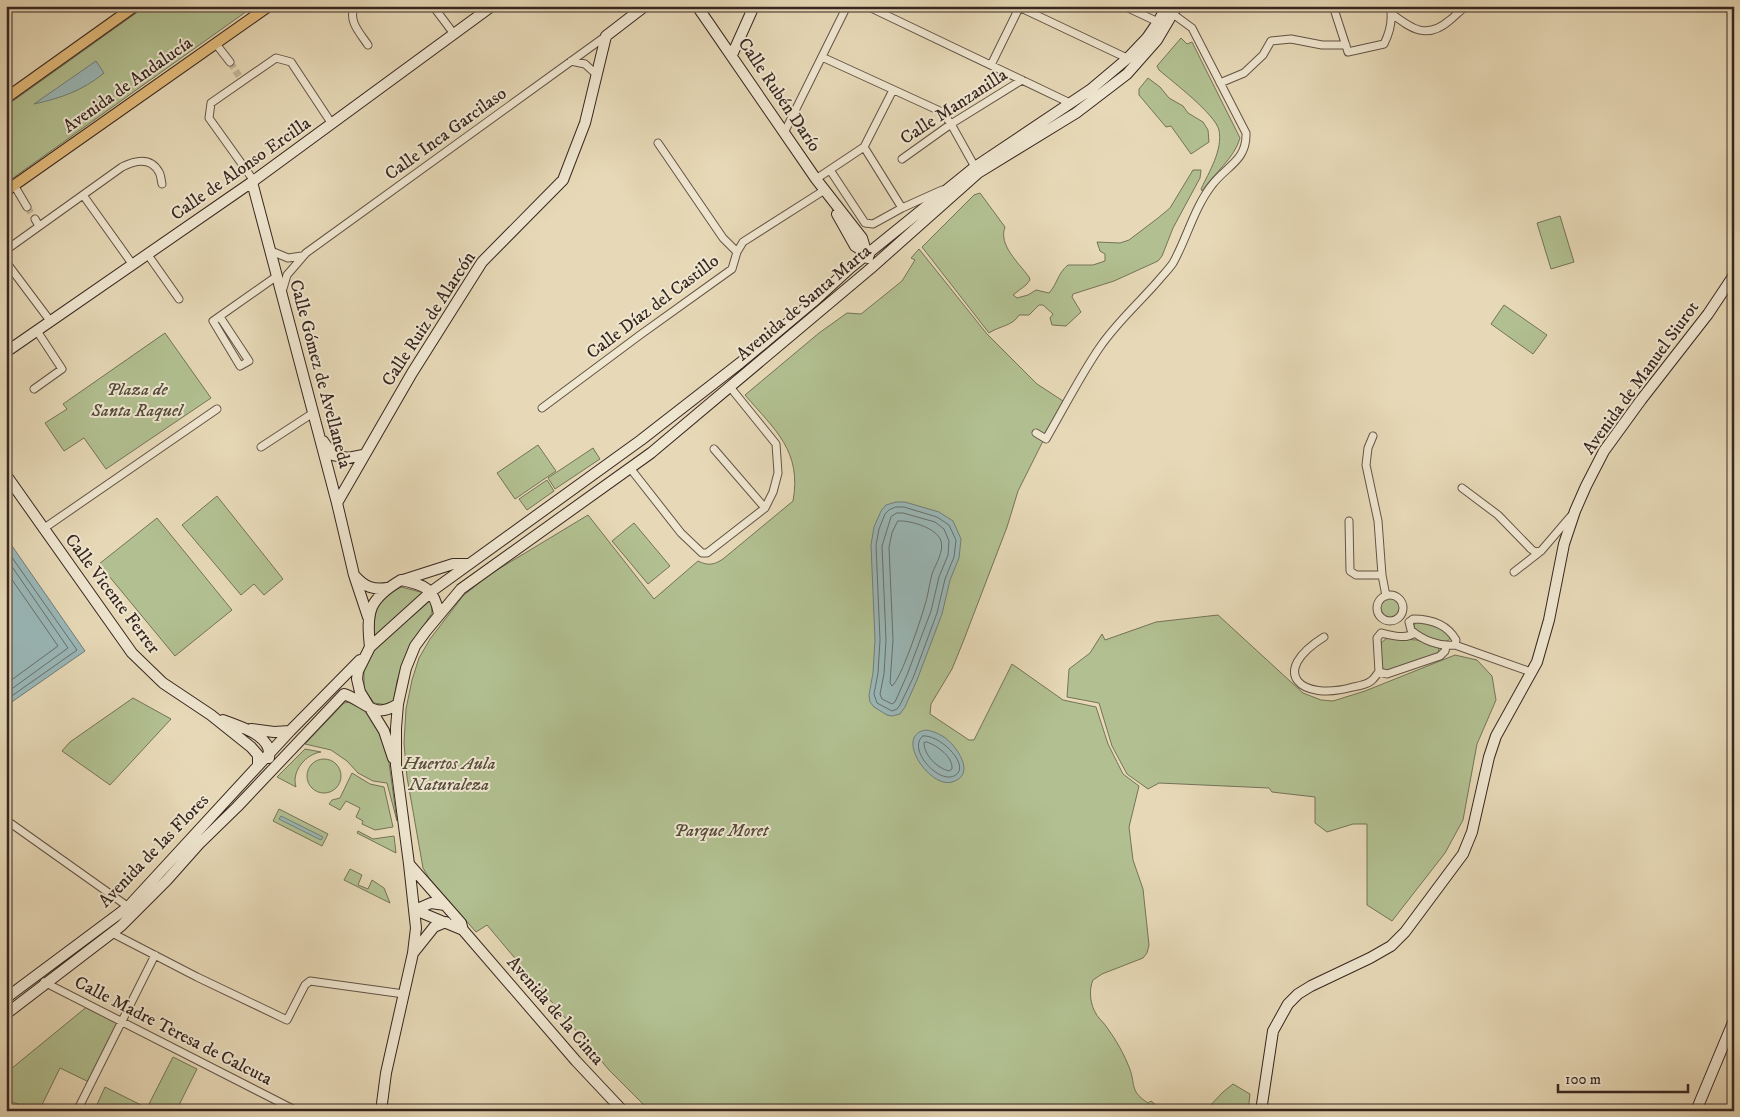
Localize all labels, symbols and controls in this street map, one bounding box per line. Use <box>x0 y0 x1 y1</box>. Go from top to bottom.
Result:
street label: Avenida de Andalucía <box>59 32 197 138</box>
street label: Calle Rubén Darío <box>733 34 825 156</box>
street label: Calle Manzanilla <box>896 64 1012 150</box>
street label: Calle Inca Garcilaso <box>381 82 511 185</box>
street label: Calle de Alonso Ercilla <box>167 112 315 226</box>
street label: Avenida de Santa Marta <box>732 240 876 366</box>
street label: Calle Ruiz de Alarcón <box>377 247 481 390</box>
street label: Calle Díaz del Castillo <box>582 250 724 364</box>
street label: Calle Gómez de Avellaneda <box>284 277 356 471</box>
street label: Avenida de Manuel Siurot <box>1578 297 1704 459</box>
park label: Plaza de Santa Raquel <box>90 379 185 422</box>
street label: Calle Vicente Ferrer <box>60 530 165 659</box>
park label: Huertos Aula Naturaleza <box>402 753 496 796</box>
street label: Avenida de las Flores <box>94 790 214 912</box>
park label: Parque Moret <box>674 820 770 842</box>
street label: Avenida de la Cinta <box>502 952 609 1070</box>
street label: Calle Madre Teresa de Calcuta <box>71 972 276 1091</box>
scale bar <box>1558 1062 1688 1094</box>
text: 100 m <box>1565 1070 1601 1089</box>

